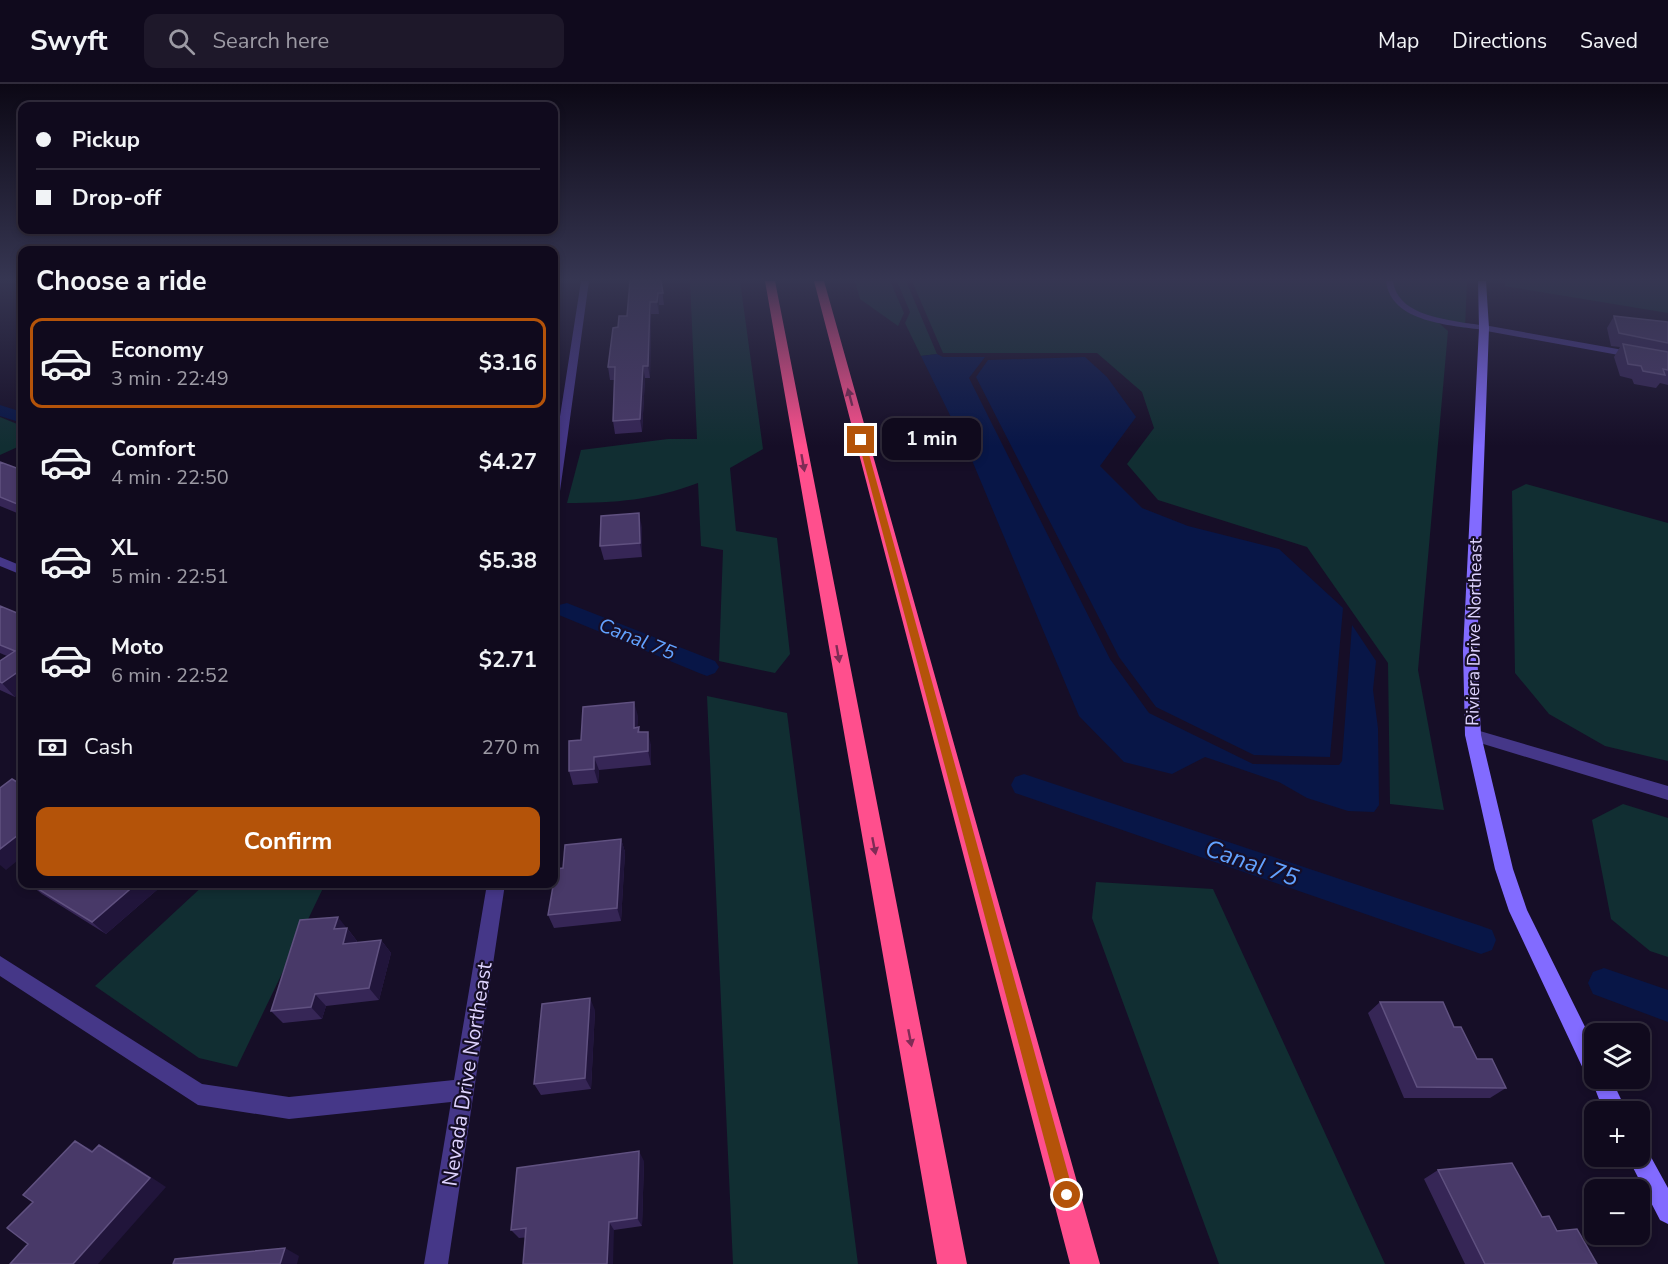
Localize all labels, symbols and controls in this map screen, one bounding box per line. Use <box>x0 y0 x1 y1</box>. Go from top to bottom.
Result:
search box <box>144 14 564 68</box>
text: Swyft <box>30 22 108 60</box>
icon: search <box>165 25 198 58</box>
text: Search here <box>213 26 329 56</box>
text: Map <box>1378 27 1419 55</box>
text: Directions <box>1452 27 1547 55</box>
text: Saved <box>1580 27 1638 55</box>
text: Pickup <box>72 125 140 155</box>
text: Drop-off <box>72 183 161 213</box>
text: Choose a ride <box>36 263 207 300</box>
text: Economy <box>111 335 203 365</box>
icon: car <box>39 336 93 390</box>
text: $3.16 <box>479 348 537 378</box>
text: 3 min · 22:49 <box>111 365 229 392</box>
one-way arrow <box>845 388 854 406</box>
callout: 1 min <box>882 419 981 461</box>
text: 1 min <box>906 425 957 452</box>
route end <box>847 426 874 453</box>
text: Comfort <box>111 434 195 464</box>
icon: car <box>39 435 93 489</box>
text: $4.27 <box>479 447 537 477</box>
one-way arrow <box>799 453 808 472</box>
text: 4 min · 22:50 <box>111 464 229 491</box>
text: XL <box>111 533 138 563</box>
icon: car <box>39 534 93 588</box>
street label: Riviera Drive Northeast <box>1460 537 1488 726</box>
text: $5.38 <box>479 546 537 576</box>
text: 5 min · 22:51 <box>111 563 229 590</box>
water label: Canal 75 <box>595 611 679 667</box>
text: Moto <box>111 632 164 662</box>
icon: car <box>39 633 93 687</box>
text: $2.71 <box>479 645 537 675</box>
one-way arrow <box>834 645 843 664</box>
text: 6 min · 22:52 <box>111 662 229 689</box>
icon: cash <box>36 731 69 764</box>
text: Cash <box>84 732 133 762</box>
text: 270 m <box>482 734 540 761</box>
button: Confirm <box>36 807 540 876</box>
water label: Canal 75 <box>1201 832 1303 894</box>
one-way arrow <box>870 837 879 856</box>
street label: Nevada Drive Northeast <box>435 959 499 1188</box>
map controls <box>1584 1023 1650 1245</box>
button: layers <box>1584 1023 1650 1089</box>
one-way arrow <box>906 1028 915 1047</box>
button: + <box>1584 1101 1650 1167</box>
button: − <box>1584 1179 1650 1245</box>
route start <box>1053 1181 1080 1208</box>

